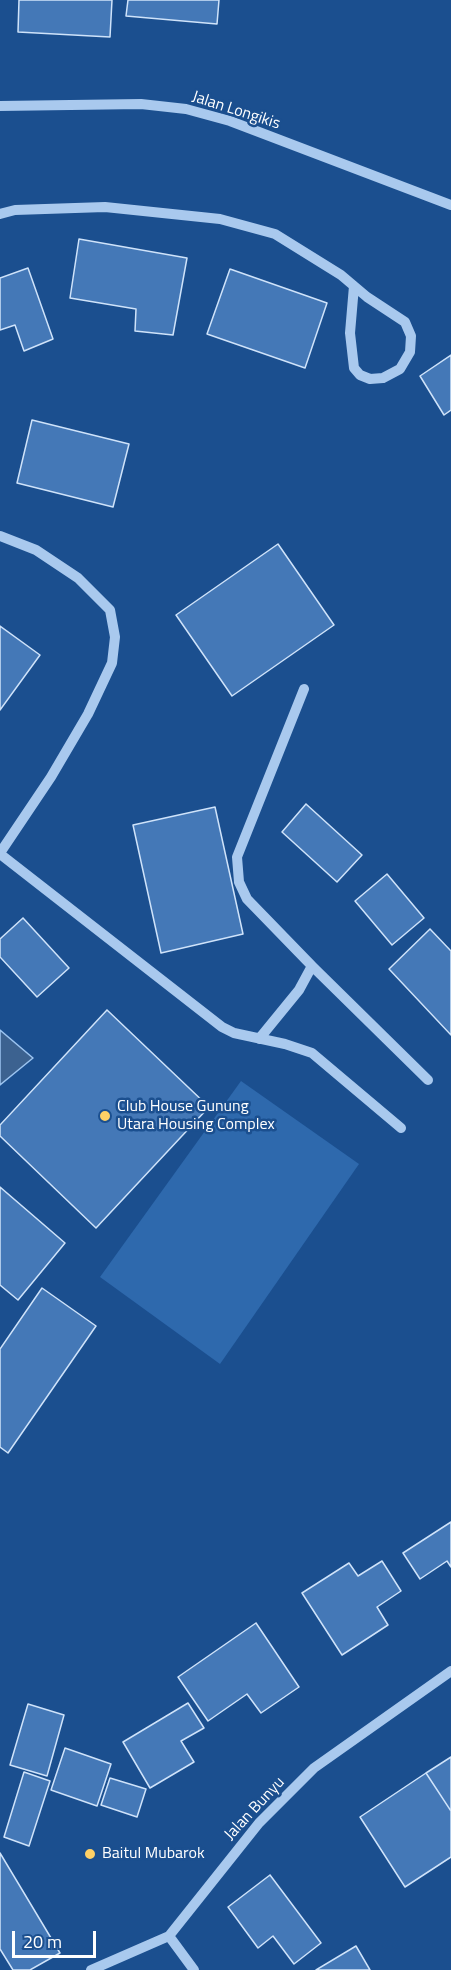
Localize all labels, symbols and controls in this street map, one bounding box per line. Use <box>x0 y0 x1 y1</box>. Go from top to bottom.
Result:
street label: Jalan Longikis <box>190 88 282 134</box>
place label: Club House Gunung Utara Housing Complex <box>117 1097 275 1135</box>
marker: Club House Gunung Utara Housing Complex <box>98 1109 112 1123</box>
street label: Jalan Bunyu <box>221 1773 289 1845</box>
place label: Baitul Mubarok <box>102 1844 205 1864</box>
marker: Baitul Mubarok <box>83 1847 97 1861</box>
scale bar <box>15 1919 99 1957</box>
text: 20 m <box>23 1928 62 1955</box>

